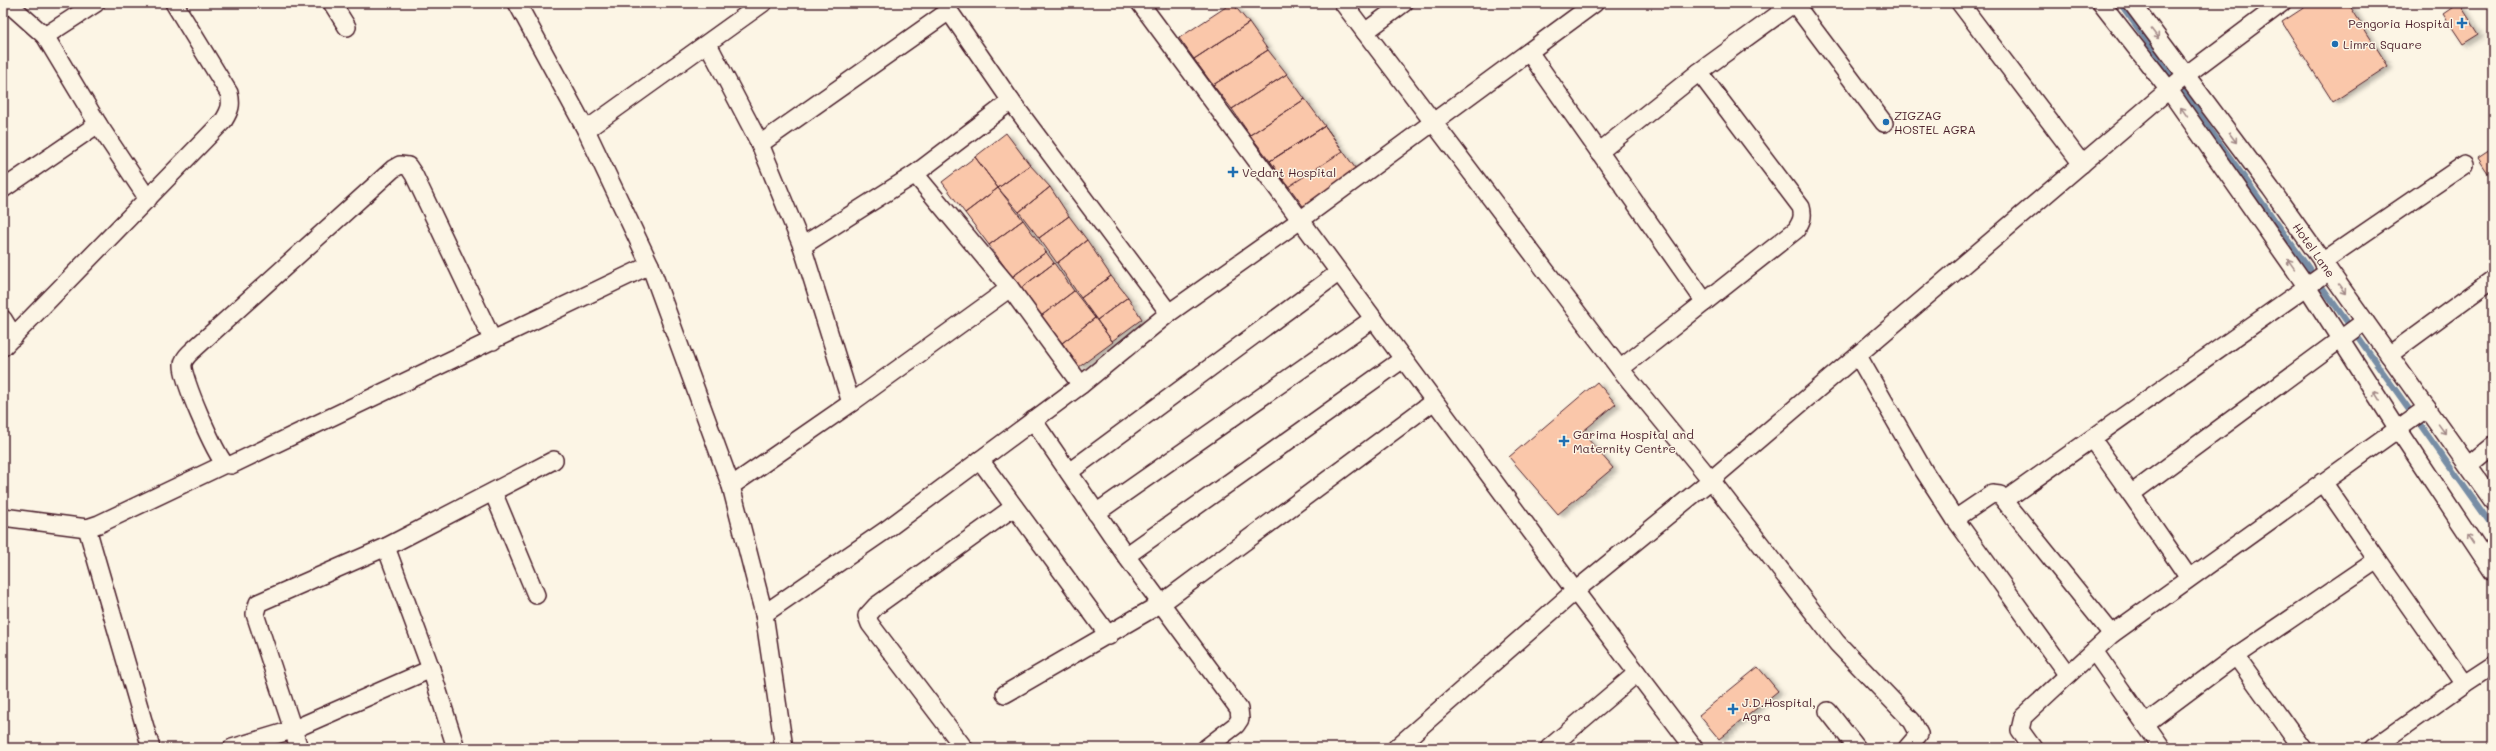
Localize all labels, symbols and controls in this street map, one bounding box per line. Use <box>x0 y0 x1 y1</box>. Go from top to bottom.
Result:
place label: Pengoria Hospital <box>2348 15 2453 31</box>
marker: Pengoria Hospital <box>2456 17 2468 29</box>
one-way arrow <box>2151 29 2159 40</box>
place label: Limra Square <box>2343 36 2422 52</box>
marker: Limra Square <box>2330 39 2340 49</box>
one-way arrow <box>2180 106 2188 117</box>
place label: ZIGZAG HOSTEL AGRA <box>1894 107 1976 137</box>
marker: ZIGZAG HOSTEL AGRA <box>1881 117 1891 127</box>
one-way arrow <box>2229 133 2237 144</box>
place label: Vedant Hospital <box>1242 164 1336 180</box>
marker: Vedant Hospital <box>1227 166 1239 178</box>
street label: Hotel Lane <box>2290 220 2339 280</box>
one-way arrow <box>2287 259 2295 270</box>
one-way arrow <box>2338 283 2346 294</box>
one-way arrow <box>2372 390 2380 402</box>
one-way arrow <box>2438 423 2446 434</box>
place label: Garima Hospital and Maternity Centre <box>1573 426 1694 456</box>
marker: Garima Hospital and Maternity Centre <box>1558 435 1570 447</box>
one-way arrow <box>2467 534 2475 545</box>
place label: J.D.Hospital, Agra <box>1742 694 1816 724</box>
marker: J.D.Hospital, Agra <box>1727 703 1739 715</box>

